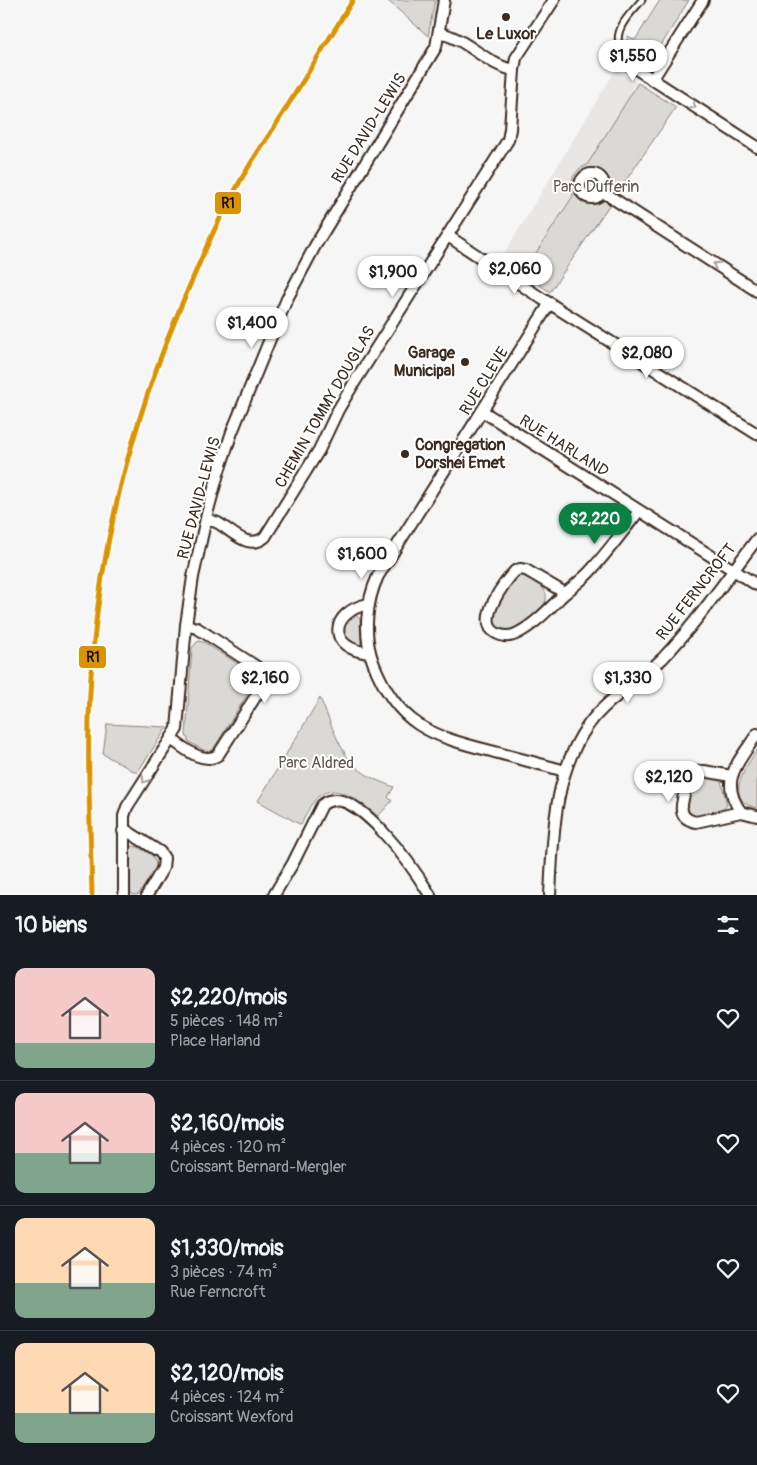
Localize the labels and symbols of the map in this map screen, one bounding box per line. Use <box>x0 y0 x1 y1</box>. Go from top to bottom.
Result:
marker: Le Luxor <box>500 11 512 23</box>
place label: Le Luxor <box>476 24 536 44</box>
pin: $1,550 <box>592 39 674 82</box>
street label: RUE DAVID-LEWIS <box>327 69 411 187</box>
one-way arrow <box>688 100 697 109</box>
park label: Parc Dufferin <box>553 177 639 197</box>
line badge: R1 <box>214 191 242 215</box>
text: R1 <box>221 195 235 212</box>
pin: $2,060 <box>474 252 556 295</box>
pin: $1,900 <box>352 256 434 298</box>
one-way arrow <box>712 262 722 271</box>
pin: $1,400 <box>211 306 293 349</box>
street label: CHEMIN TOMMY DOUGLAS <box>270 322 380 492</box>
pin: $2,080 <box>606 336 688 379</box>
place label: Garage Municipal <box>394 343 456 381</box>
street label: RUE CLEVE <box>455 343 513 419</box>
marker: Garage Municipal <box>459 356 471 368</box>
street label: RUE HARLAND <box>516 411 612 481</box>
street label: RUE DAVID-LEWIS <box>173 435 225 561</box>
place label: Congregation Dorshei Emet <box>415 435 506 473</box>
marker: Congregation Dorshei Emet <box>399 448 411 460</box>
pin: $2,220 <box>554 502 636 545</box>
pin: $1,600 <box>321 538 403 580</box>
street label: RUE FERNCROFT <box>652 539 740 644</box>
line badge: R1 <box>78 645 107 669</box>
text: R1 <box>86 649 100 666</box>
pin: $2,160 <box>224 662 306 704</box>
pin: $1,330 <box>587 662 669 704</box>
park label: Parc Aldred <box>278 753 354 773</box>
pin: $2,120 <box>628 760 710 803</box>
one-way arrow <box>141 775 151 784</box>

